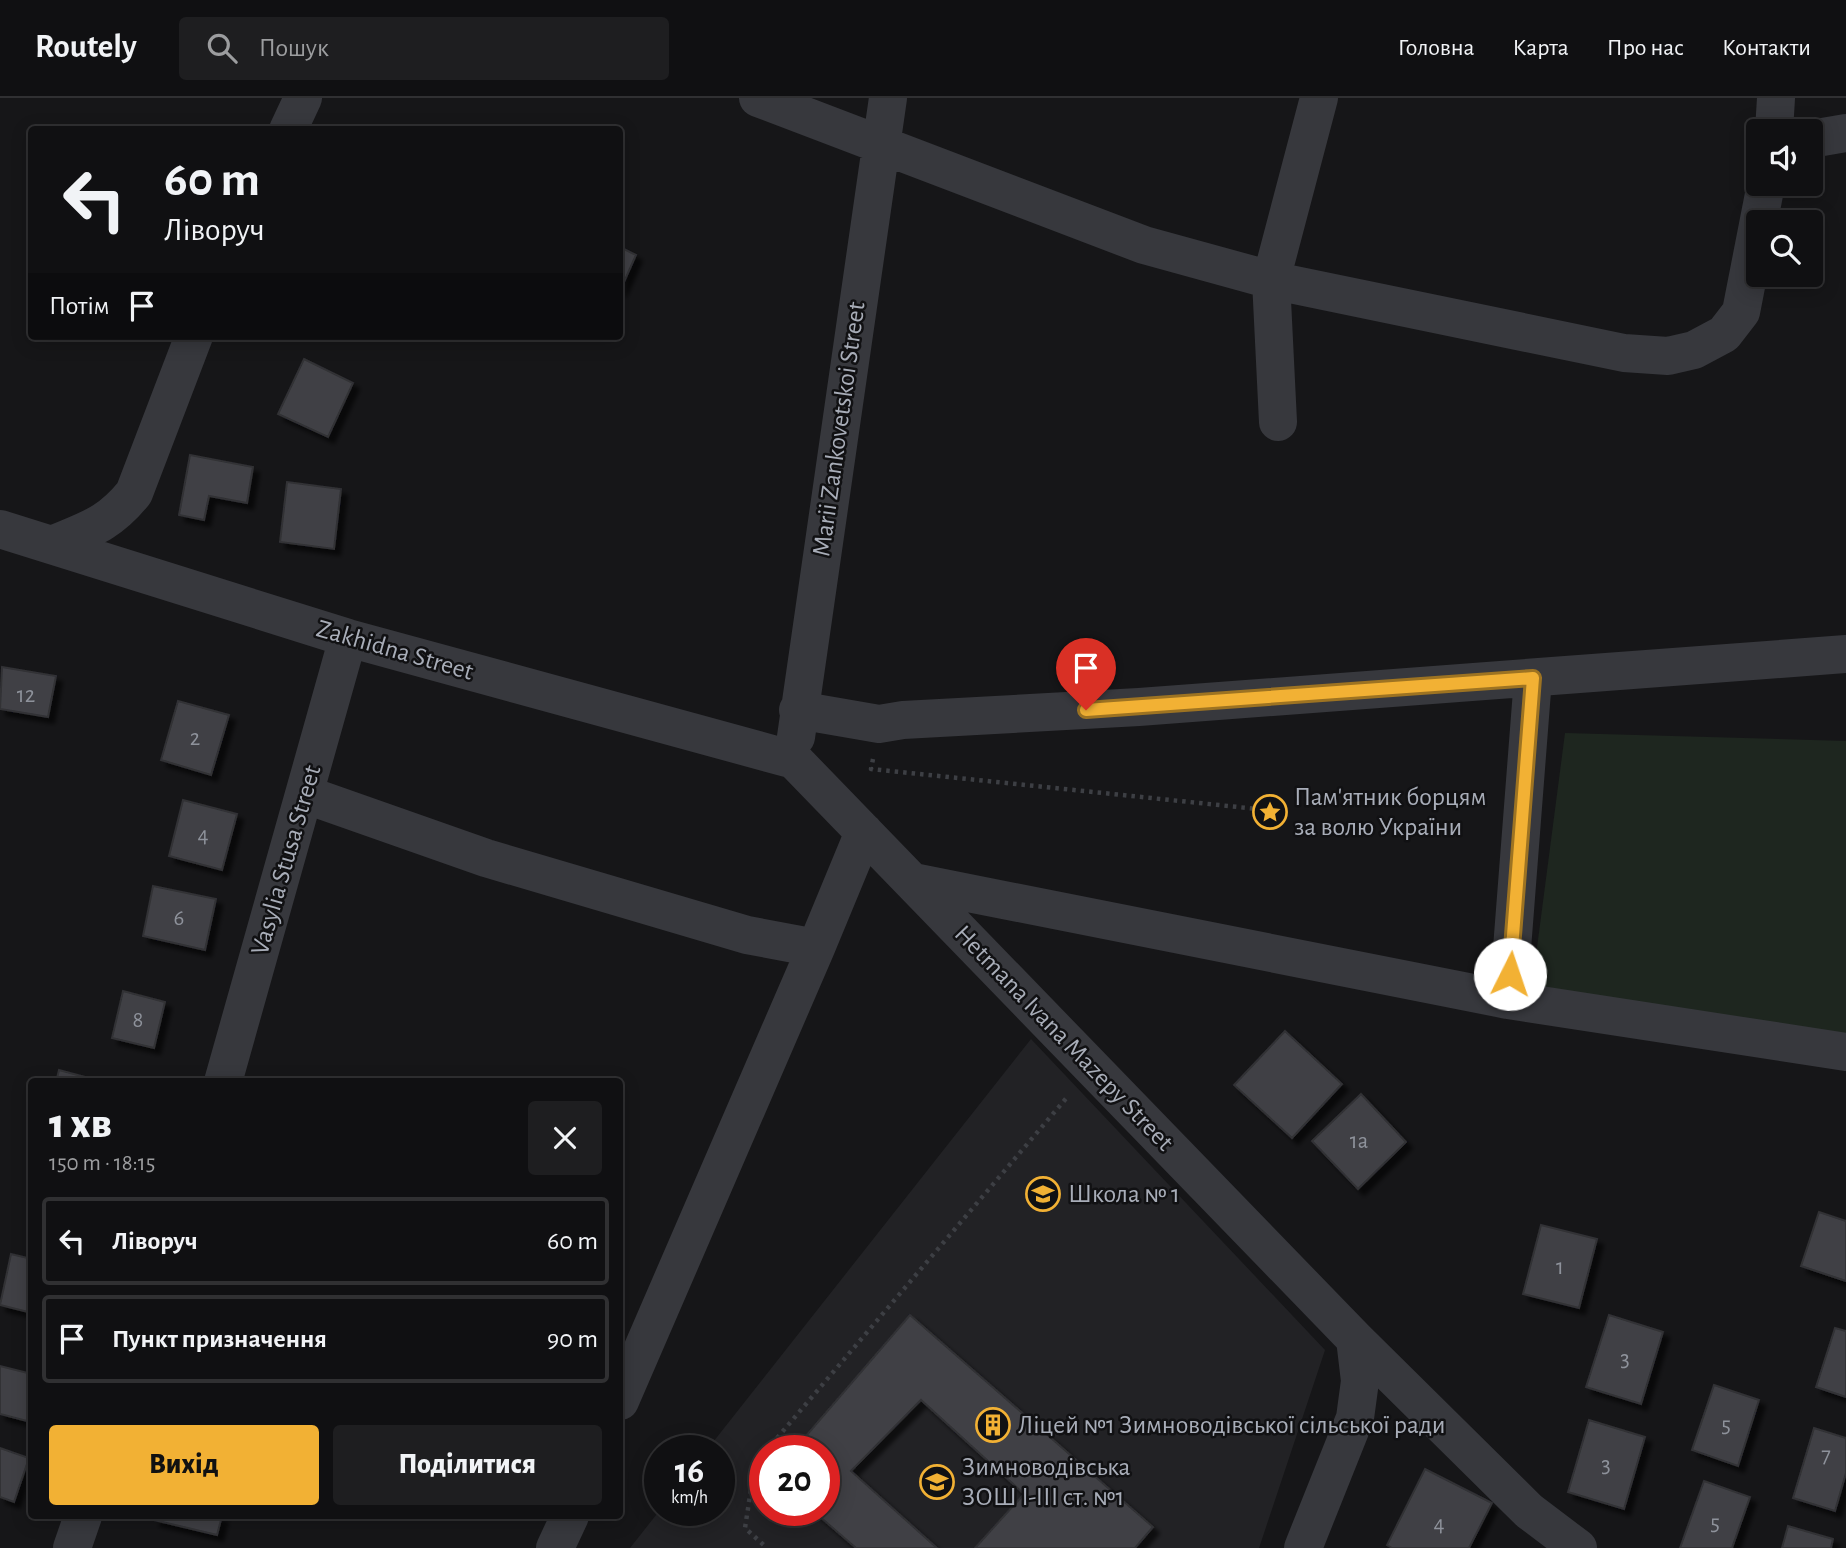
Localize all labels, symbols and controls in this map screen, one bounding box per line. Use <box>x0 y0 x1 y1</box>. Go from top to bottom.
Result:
search box <box>179 17 669 80</box>
icon: search <box>203 29 241 67</box>
text: Routely <box>35 31 137 64</box>
text: Пошук <box>259 35 329 61</box>
text: Головна <box>1398 36 1474 60</box>
text: Карта <box>1512 36 1569 60</box>
text: Про нас <box>1607 36 1684 60</box>
text: Контакти <box>1722 36 1811 60</box>
map controls <box>1746 119 1823 287</box>
button: sound <box>1746 119 1823 196</box>
icon: left <box>49 154 140 245</box>
text: 60 m <box>164 156 260 205</box>
button: search <box>1746 210 1823 287</box>
text: Ліворуч <box>164 214 265 246</box>
icon: arrive <box>123 287 161 325</box>
text: Потім <box>49 293 109 319</box>
street label: Marii Zankovetskoi Street <box>808 300 870 558</box>
street label: Zakhidna Street <box>314 615 476 685</box>
pin <box>1056 638 1116 710</box>
icon: arrive <box>1067 649 1105 687</box>
house number: 12 <box>17 684 35 707</box>
house number: 2 <box>190 727 200 750</box>
street label: Vasylia Stusa Street <box>246 762 326 958</box>
place label: Пам'ятник борцям за волю України <box>1294 784 1486 840</box>
place icon: Пам'ятник борцям за волю України <box>1251 793 1289 831</box>
house number: 4 <box>197 824 209 847</box>
house number: 6 <box>174 907 184 930</box>
street label: Hetmana Ivana Mazepy Street <box>950 920 1178 1156</box>
position arrow <box>1473 937 1547 1011</box>
house number: 8 <box>133 1009 143 1032</box>
button: close <box>528 1101 602 1175</box>
text: 1 хв <box>49 1103 112 1145</box>
house number: 1а <box>1350 1130 1368 1153</box>
text: 150 m · 18:15 <box>49 1152 155 1175</box>
school or university icon: Школа № 1 <box>1024 1175 1062 1213</box>
place label: Школа № 1 <box>1068 1181 1180 1207</box>
icon: left <box>53 1222 91 1260</box>
text: Ліворуч <box>112 1228 198 1254</box>
text: 60 m <box>547 1228 598 1254</box>
house number: 1 <box>1556 1256 1564 1279</box>
icon: arrive <box>53 1320 91 1358</box>
text: Пункт призначення <box>112 1326 327 1352</box>
text: 90 m <box>547 1326 598 1352</box>
house number: 3 <box>1620 1348 1630 1371</box>
building icon: Ліцей №1 Зимноводівської сільської ради <box>974 1406 1012 1444</box>
place label: Ліцей №1 Зимноводівської сільської ради <box>1018 1412 1446 1438</box>
house number: 5 <box>1721 1414 1731 1437</box>
button: Вихід <box>49 1425 319 1505</box>
button: Поділитися <box>333 1425 602 1505</box>
speed limit sign: 20 <box>749 1435 840 1526</box>
house number: 7 <box>1821 1444 1831 1467</box>
text: 16 <box>675 1454 704 1489</box>
place label: Зимноводівська ЗОШ І-ІІІ ст. №1 <box>962 1454 1131 1510</box>
house number: 3 <box>1601 1454 1611 1477</box>
school or university icon: Зимноводівська ЗОШ І-ІІІ ст. №1 <box>918 1463 956 1501</box>
text: km/h <box>671 1489 708 1507</box>
house number: 5 <box>1710 1512 1720 1535</box>
house number: 4 <box>1433 1513 1445 1536</box>

